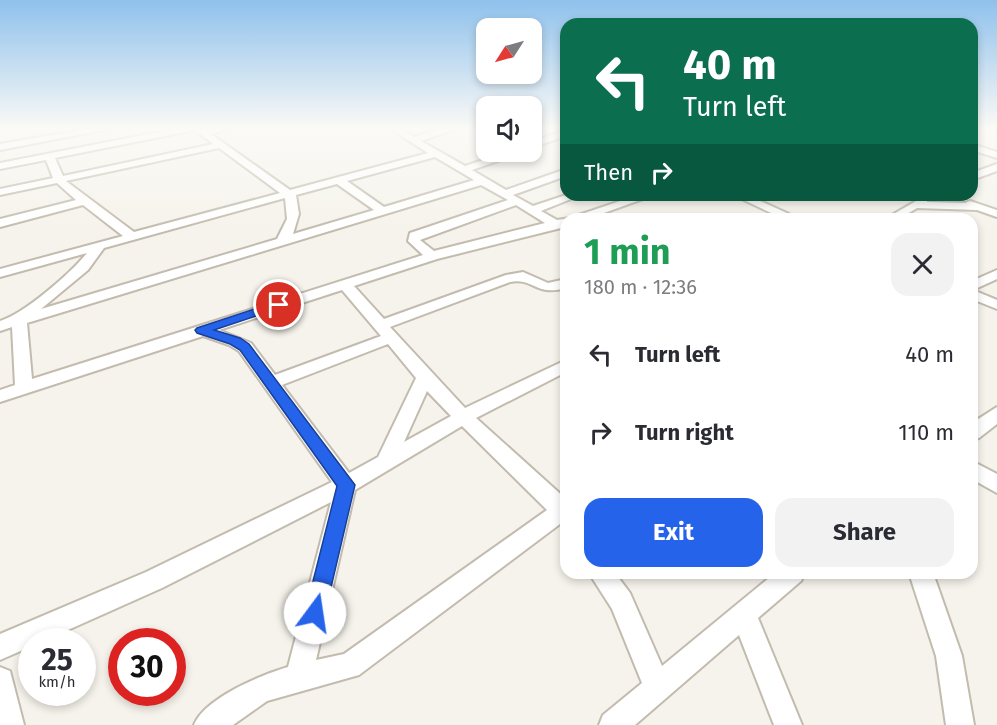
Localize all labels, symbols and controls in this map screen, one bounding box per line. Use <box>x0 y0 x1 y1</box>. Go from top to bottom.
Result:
north arrow <box>476 18 542 84</box>
map controls <box>476 18 542 162</box>
text: 40 m <box>683 40 777 90</box>
icon: left <box>584 42 662 120</box>
text: Turn left <box>683 91 786 123</box>
button: sound <box>476 96 542 162</box>
icon: right <box>645 156 678 189</box>
text: Then <box>584 159 633 186</box>
text: 1 min <box>584 230 671 274</box>
button: close <box>891 233 954 296</box>
text: 180 m · 12:36 <box>584 275 697 299</box>
pin <box>253 279 304 330</box>
icon: arrive <box>262 288 295 321</box>
icon: left <box>584 338 617 371</box>
text: Turn left <box>635 341 720 368</box>
text: 40 m <box>905 341 954 368</box>
icon: right <box>584 416 617 449</box>
text: Turn right <box>635 419 734 446</box>
text: 110 m <box>898 419 954 446</box>
button: Exit <box>584 498 763 567</box>
button: Share <box>775 498 954 567</box>
position arrow <box>283 581 347 645</box>
speed limit sign: 30 <box>108 628 186 706</box>
text: 25 <box>41 642 73 678</box>
text: km/h <box>38 673 76 691</box>

